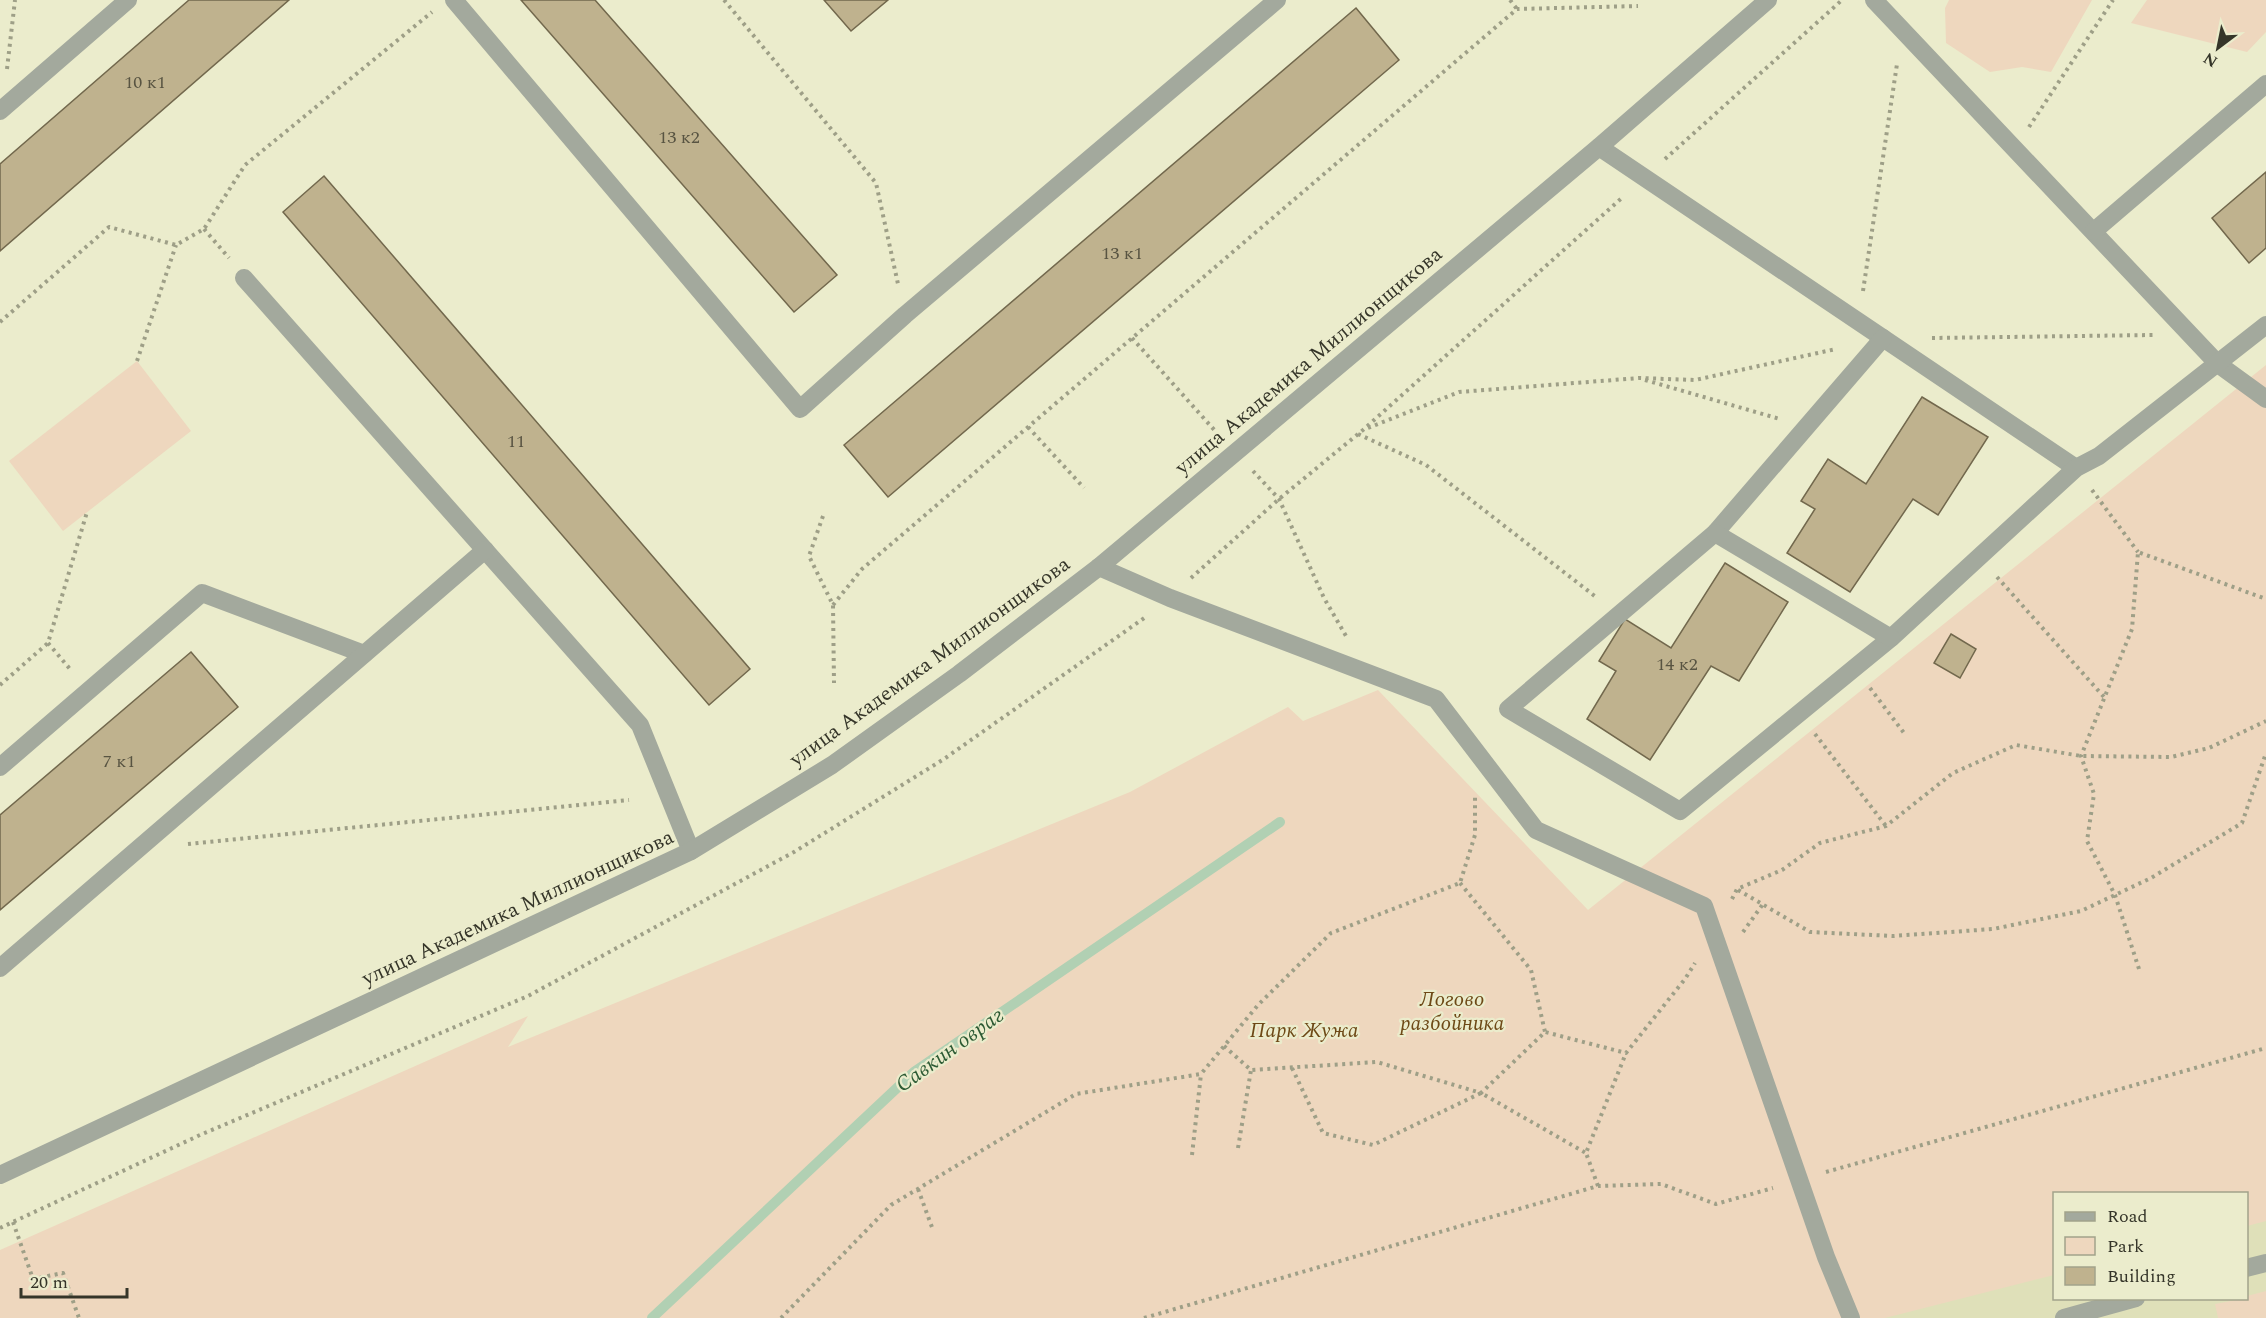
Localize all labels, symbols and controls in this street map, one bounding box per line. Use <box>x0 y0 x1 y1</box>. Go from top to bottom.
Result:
north arrow <box>2188 18 2248 78</box>
text: N <box>2199 46 2222 74</box>
house number: 10 к1 <box>124 69 166 96</box>
house number: 13 к2 <box>658 124 700 151</box>
street label: улица Академика Миллионщикова <box>1167 239 1450 483</box>
house number: 13 к1 <box>1101 240 1143 267</box>
house number: 11 <box>507 428 525 455</box>
street label: улица Академика Миллионщикова <box>782 548 1078 776</box>
house number: 14 к2 <box>1656 651 1698 678</box>
house number: 7 к1 <box>103 748 135 775</box>
street label: улица Академика Миллионщикова <box>356 821 680 995</box>
park label: Логово разбойника <box>1399 984 1504 1040</box>
water label: Савкин овраг <box>889 999 1011 1101</box>
park label: Парк Жужа <box>1250 1015 1359 1047</box>
legend <box>2053 1192 2248 1300</box>
text: Road <box>2107 1203 2148 1230</box>
text: Park <box>2107 1233 2144 1260</box>
scale bar <box>21 1261 128 1299</box>
text: Building <box>2107 1263 2176 1290</box>
text: 20 m <box>30 1269 68 1296</box>

